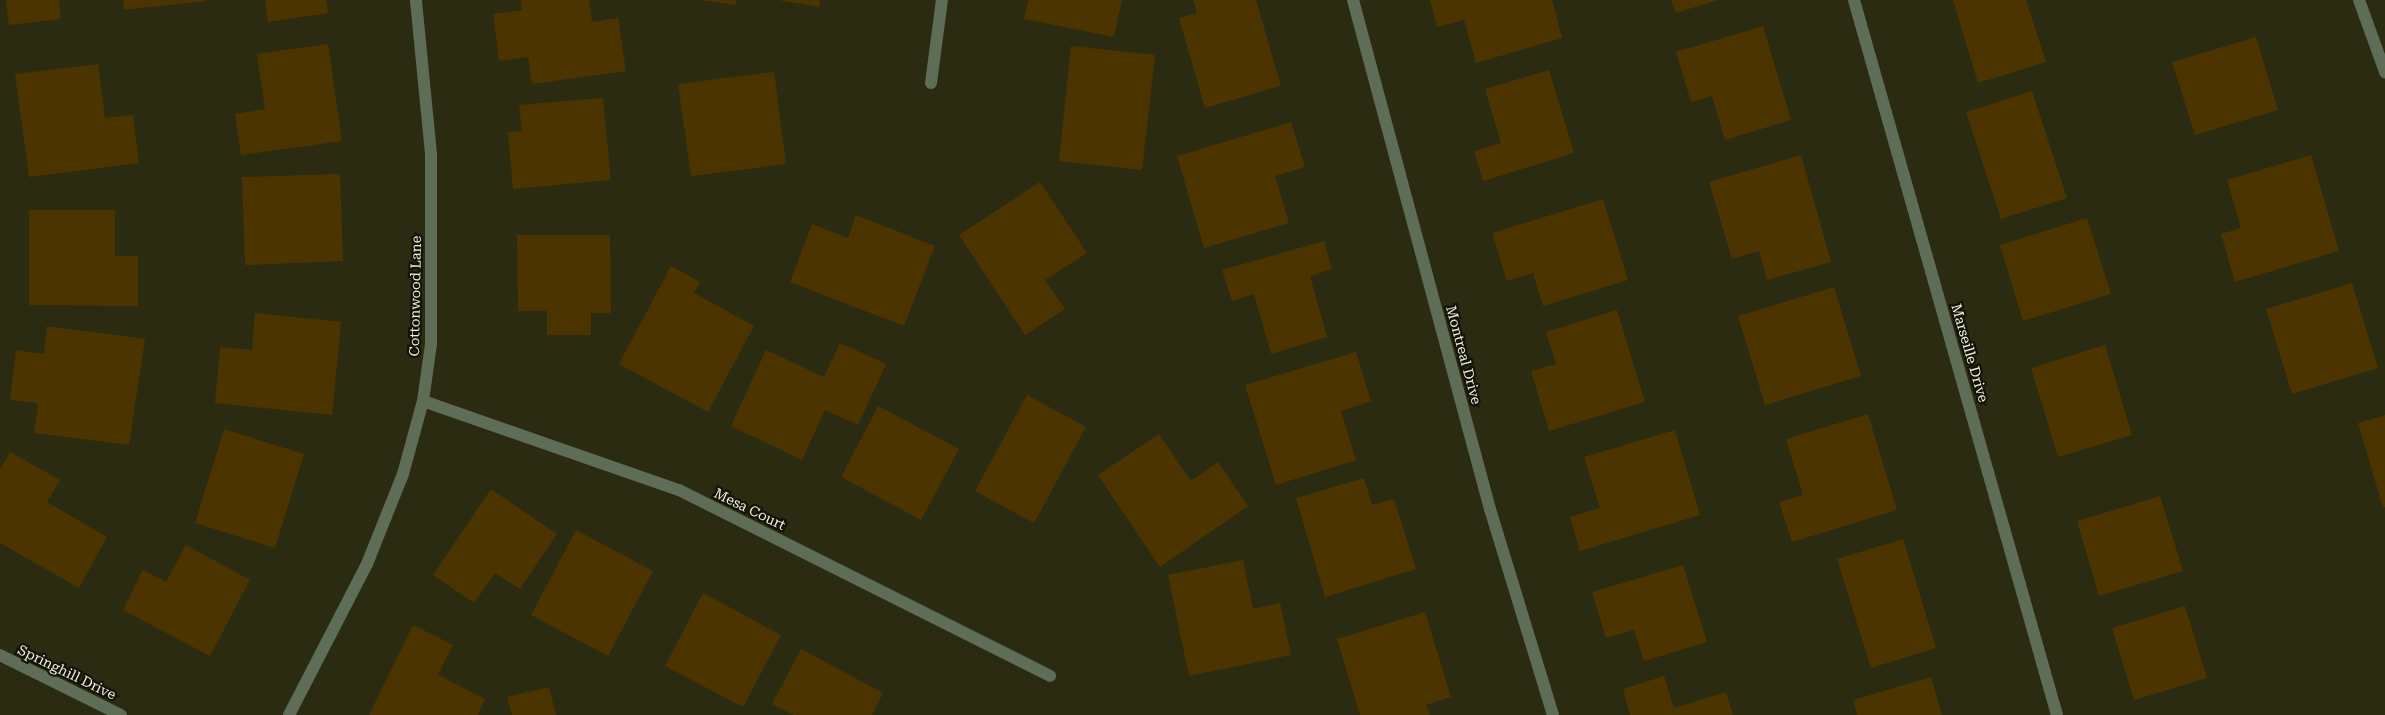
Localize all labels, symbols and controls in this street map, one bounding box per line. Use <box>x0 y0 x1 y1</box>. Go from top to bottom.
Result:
street label: Cottonwood Lane <box>406 235 424 357</box>
street label: Marseille Drive <box>1948 302 1992 404</box>
street label: Montreal Drive <box>1443 304 1485 406</box>
street label: Mesa Court <box>712 485 788 533</box>
street label: Springhill Drive <box>15 641 119 703</box>

